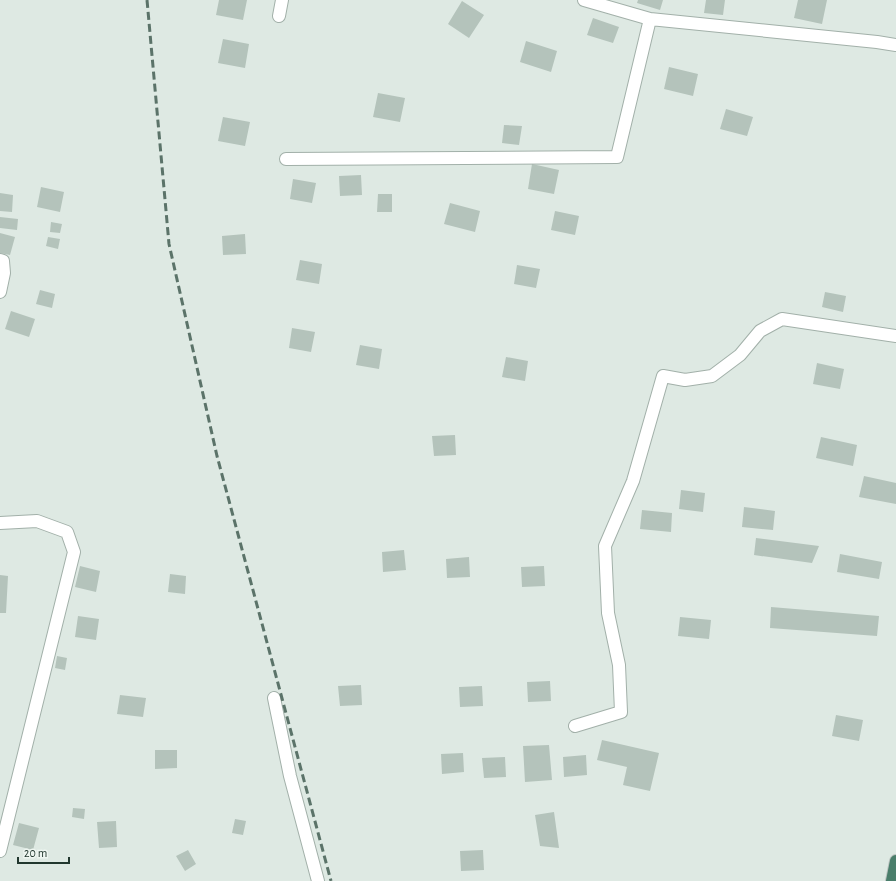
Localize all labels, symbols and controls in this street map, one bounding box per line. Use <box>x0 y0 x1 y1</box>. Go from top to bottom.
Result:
scale bar <box>18 839 69 865</box>
text: 20 m <box>24 847 47 859</box>

